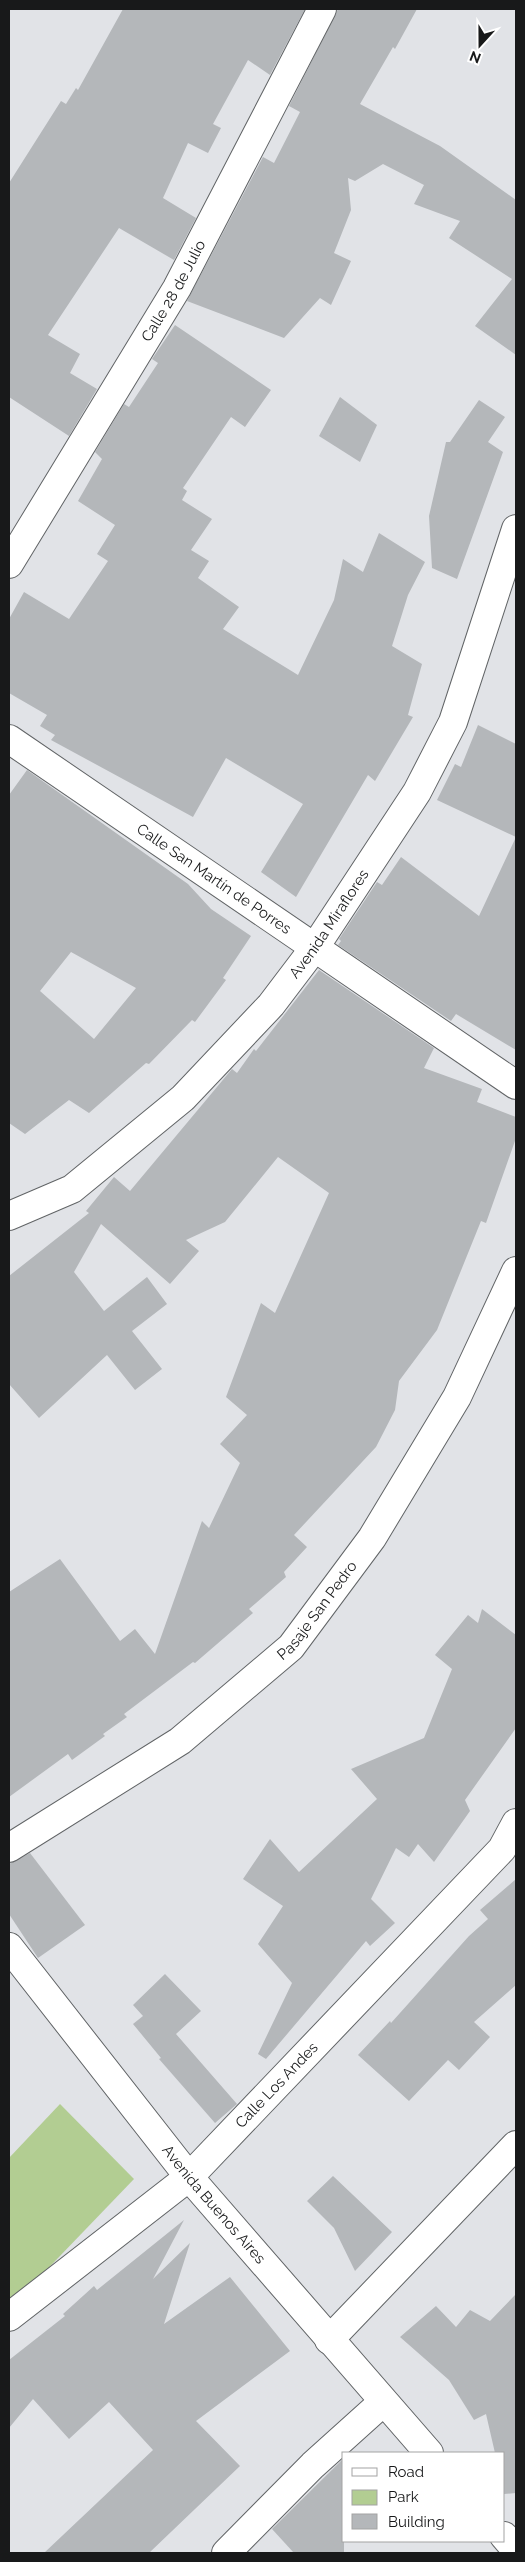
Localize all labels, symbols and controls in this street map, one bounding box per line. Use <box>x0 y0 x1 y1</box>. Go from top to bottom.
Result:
north arrow <box>455 20 505 70</box>
text: N <box>467 48 483 67</box>
street label: Calle 28 de Julio <box>138 237 209 345</box>
street label: Calle San Martín de Porres <box>133 820 295 938</box>
street label: Avenida Miraflores <box>285 866 373 982</box>
street label: Pasaje San Pedro <box>274 1557 361 1664</box>
street label: Calle Los Andes <box>232 2039 322 2132</box>
street label: Avenida Buenos Aires <box>158 2141 269 2267</box>
legend <box>342 2452 505 2542</box>
text: Road <box>388 2463 424 2481</box>
text: Park <box>388 2488 419 2506</box>
text: Building <box>388 2513 445 2531</box>

